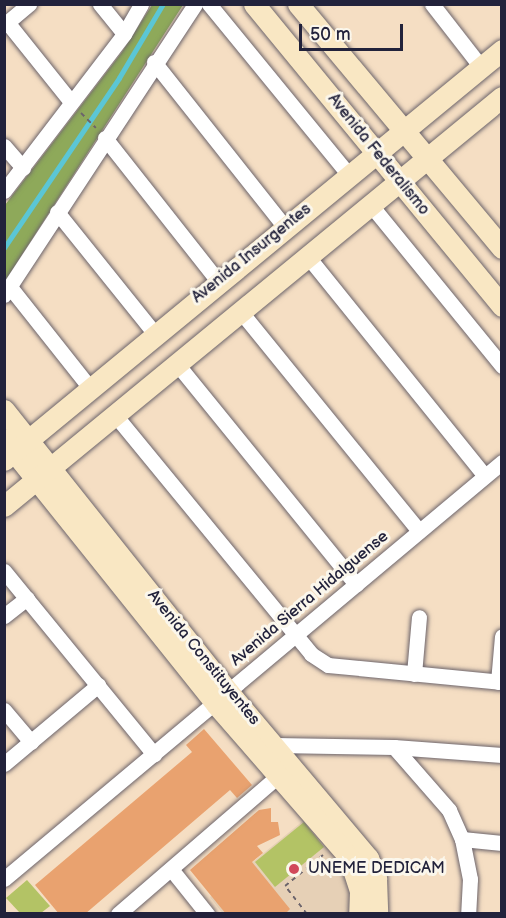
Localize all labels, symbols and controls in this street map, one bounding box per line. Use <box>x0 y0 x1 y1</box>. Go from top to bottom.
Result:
scale bar <box>302 12 406 50</box>
text: 50 m <box>310 24 351 45</box>
street label: Avenida Federalismo <box>323 90 433 220</box>
street label: Avenida Insurgentes <box>189 200 315 308</box>
street label: Avenida Sierra Hidalguense <box>227 527 393 671</box>
street label: Avenida Constituyentes <box>143 587 263 729</box>
place label: UNEME DEDICAM <box>308 859 445 879</box>
marker: UNEME DEDICAM <box>285 860 303 878</box>

